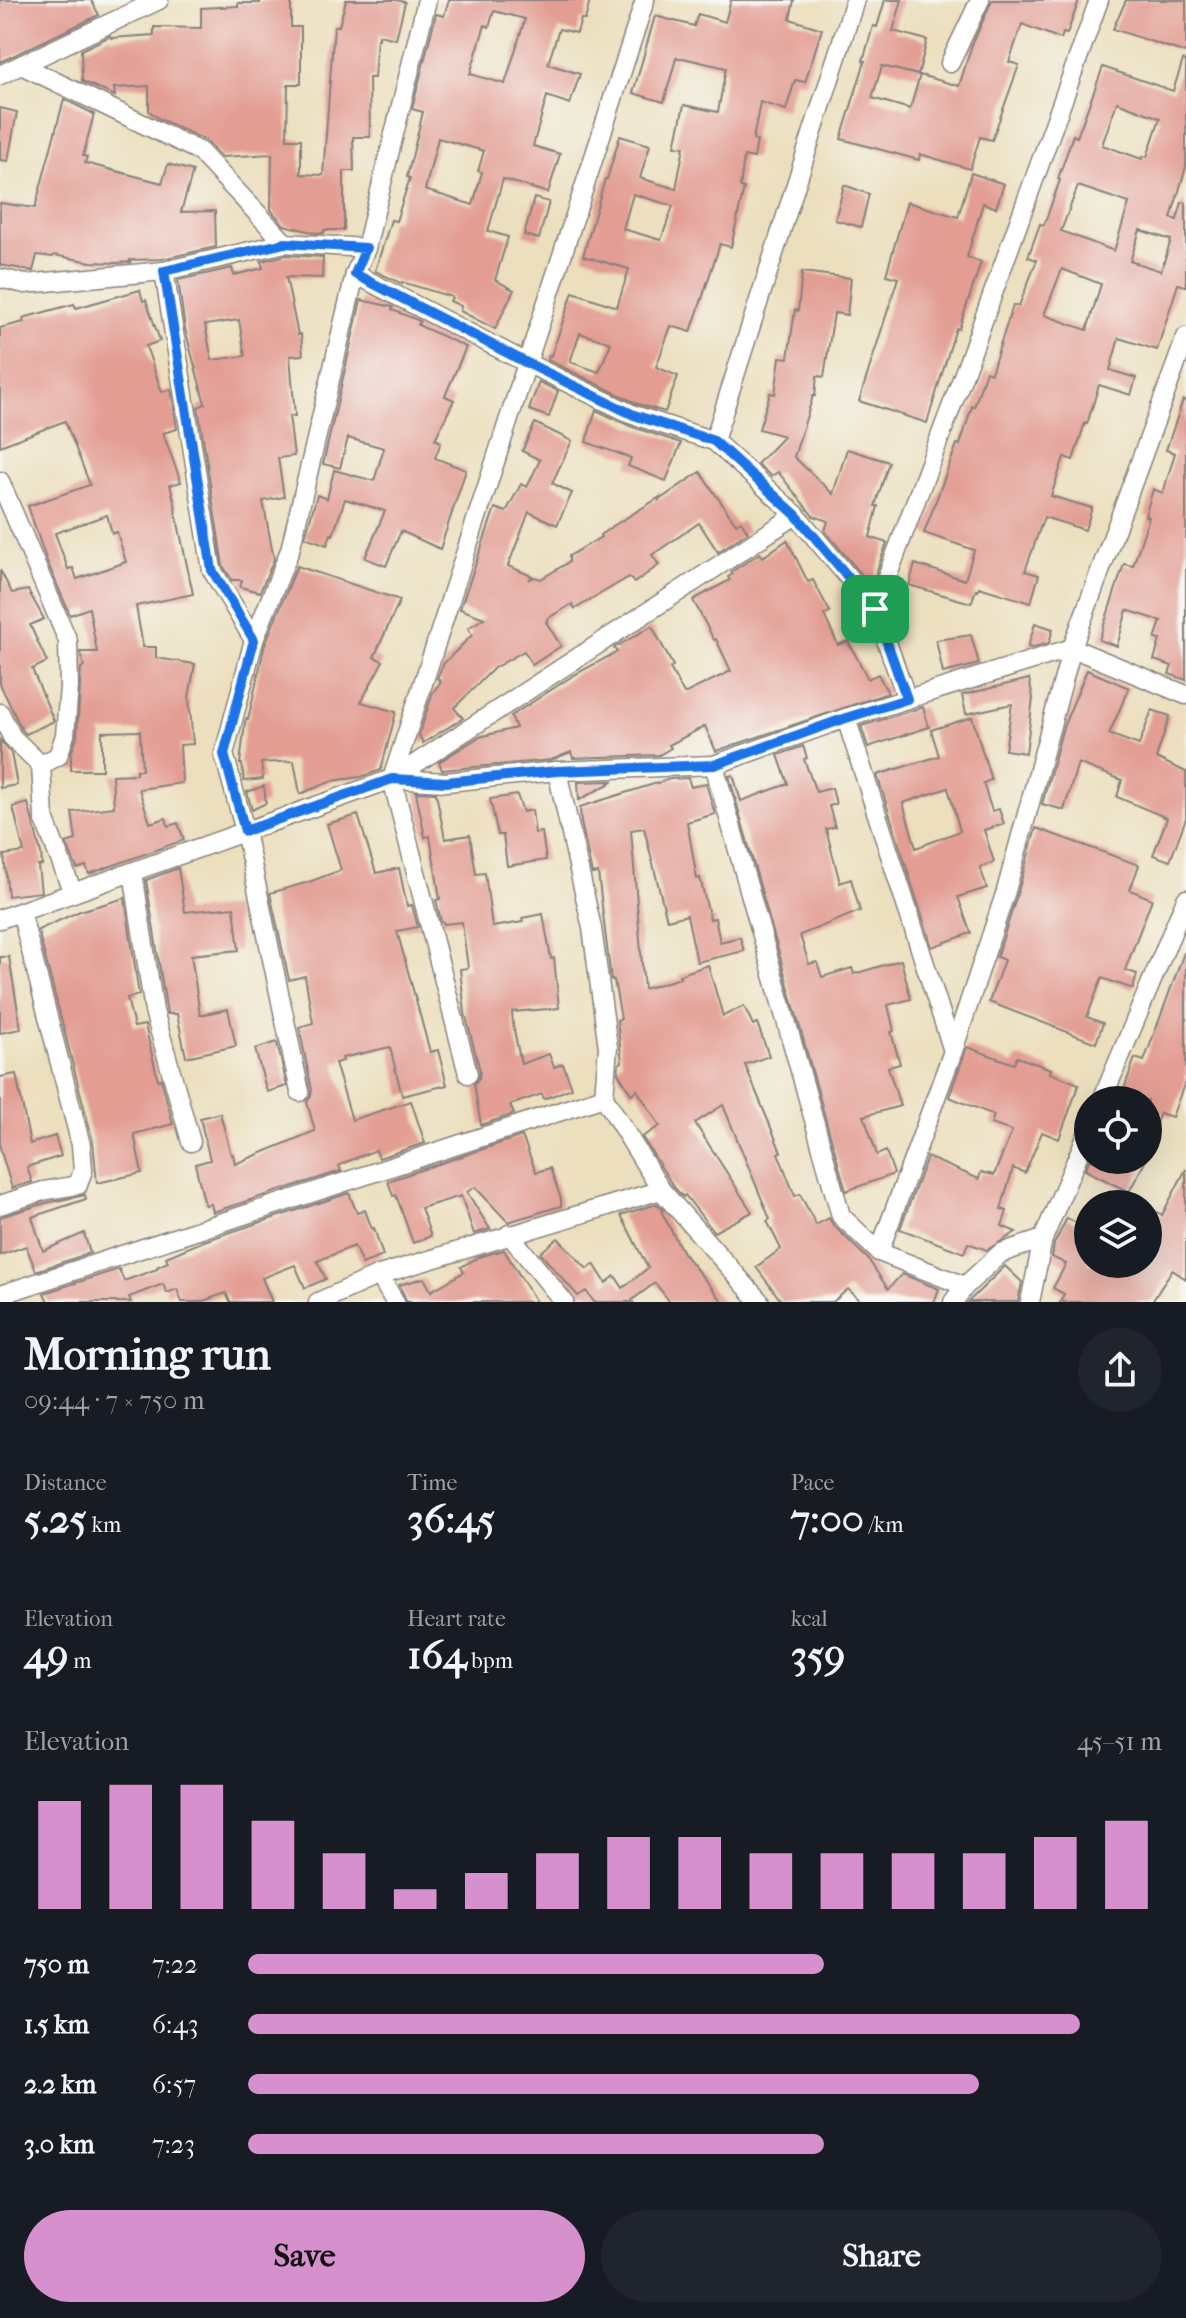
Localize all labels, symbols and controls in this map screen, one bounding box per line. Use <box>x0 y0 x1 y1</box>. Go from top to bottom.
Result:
pin <box>841 575 909 643</box>
icon: arrive <box>853 587 897 631</box>
map controls <box>1074 1086 1162 1278</box>
button: locate <box>1074 1086 1162 1174</box>
button: layers <box>1074 1190 1162 1278</box>
button: share <box>1078 1328 1162 1412</box>
text: Morning run <box>24 1329 271 1380</box>
text: 09:44 · 7 × 750 m <box>24 1385 205 1416</box>
text: Distance <box>24 1470 107 1496</box>
text: Time <box>407 1470 457 1496</box>
text: Pace <box>791 1470 834 1496</box>
text: 5.25 <box>24 1496 87 1542</box>
text: 36:45 <box>407 1496 495 1542</box>
text: 7:00 <box>791 1496 864 1542</box>
text: km <box>87 1512 121 1538</box>
text: /km <box>864 1512 903 1538</box>
text: Elevation <box>24 1606 113 1632</box>
text: Heart rate <box>407 1606 506 1632</box>
text: kcal <box>791 1606 828 1632</box>
text: 49 <box>24 1632 69 1678</box>
text: 164 <box>407 1632 467 1678</box>
text: 359 <box>791 1632 845 1678</box>
text: m <box>69 1648 92 1674</box>
text: bpm <box>467 1648 513 1674</box>
text: Elevation <box>24 1726 129 1757</box>
text: 45–51 m <box>1077 1726 1162 1757</box>
text: 750 m <box>24 1949 89 1980</box>
text: 7:22 <box>152 1949 198 1980</box>
text: 1.5 km <box>24 2009 89 2040</box>
text: 6:43 <box>152 2009 198 2040</box>
text: 2.2 km <box>24 2069 96 2100</box>
text: 6:57 <box>152 2069 196 2100</box>
text: 3.0 km <box>24 2129 95 2160</box>
text: 7:23 <box>152 2129 195 2160</box>
button: Save <box>24 2210 585 2302</box>
button: Share <box>601 2210 1162 2302</box>

